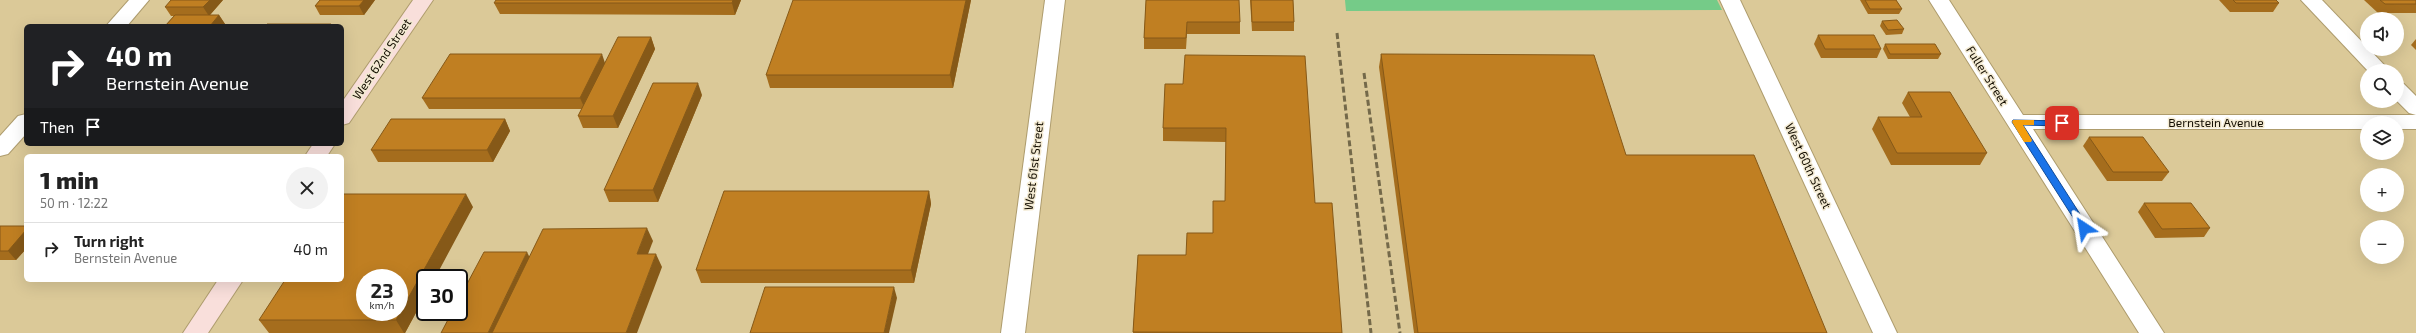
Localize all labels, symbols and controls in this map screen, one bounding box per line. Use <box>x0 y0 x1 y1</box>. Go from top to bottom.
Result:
map controls <box>2360 12 2404 264</box>
button: sound <box>2360 12 2404 56</box>
street label: West 62nd Street <box>349 15 414 102</box>
text: 40 m <box>106 38 172 72</box>
icon: right <box>40 40 92 92</box>
street label: Fuller Street <box>1964 43 2012 108</box>
button: search <box>2360 64 2404 108</box>
text: Bernstein Avenue <box>106 72 249 94</box>
pin <box>2045 106 2079 140</box>
icon: arrive <box>2051 112 2073 134</box>
street label: Bernstein Avenue <box>2168 115 2264 129</box>
icon: arrive <box>82 116 104 138</box>
button: layers <box>2360 116 2404 160</box>
text: Then <box>40 118 74 136</box>
street label: West 61st Street <box>1021 120 1045 211</box>
street label: West 60th Street <box>1783 121 1835 211</box>
text: 1 min <box>40 165 99 194</box>
button: close <box>286 167 328 209</box>
button: + <box>2360 168 2404 212</box>
text: 50 m · 12:22 <box>40 195 108 211</box>
position arrow <box>2063 207 2105 249</box>
button: − <box>2360 220 2404 264</box>
text: Turn right <box>74 232 144 250</box>
icon: right <box>40 238 62 260</box>
text: 40 m <box>293 240 328 258</box>
text: Bernstein Avenue <box>74 250 177 266</box>
speed limit sign: 30 <box>416 269 468 321</box>
text: 23 <box>371 278 393 302</box>
text: km/h <box>370 299 394 311</box>

